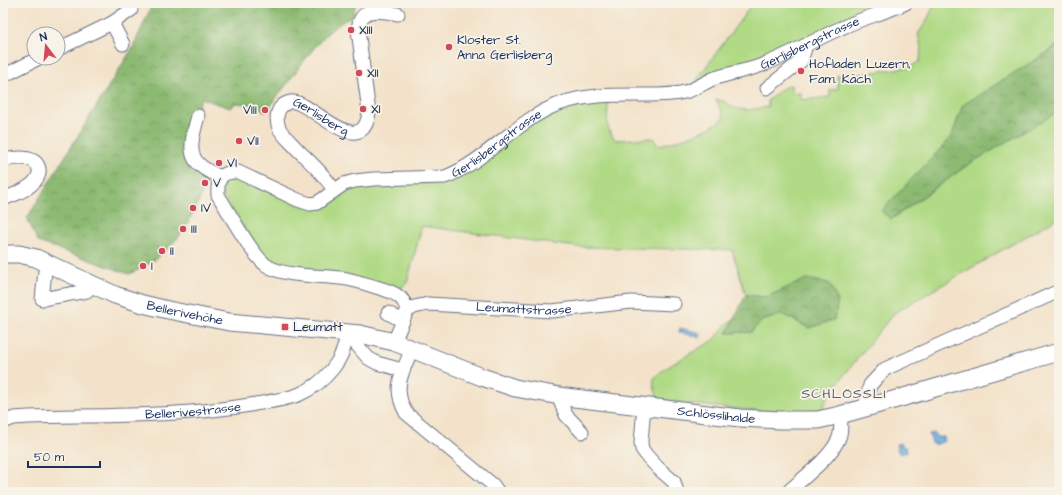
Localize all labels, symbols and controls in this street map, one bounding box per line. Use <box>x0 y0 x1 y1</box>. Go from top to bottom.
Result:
street label: Gerlisbergstrasse <box>758 12 862 74</box>
place label: XIII <box>359 21 373 39</box>
marker: XIII <box>346 25 356 35</box>
north arrow <box>26 26 66 66</box>
text: N <box>38 29 49 45</box>
place label: Kloster St. Anna Gerlisberg <box>457 31 552 65</box>
marker: Kloster St. Anna Gerlisberg <box>444 42 454 52</box>
place label: Hofladen Luzern, Fam. Käch <box>809 55 911 88</box>
place label: XII <box>367 64 379 82</box>
marker: Hofladen Luzern, Fam. Käch <box>796 66 806 76</box>
marker: XII <box>354 68 364 78</box>
street label: Gerlisberg <box>290 93 351 141</box>
place label: XI <box>371 100 381 118</box>
place label: VIII <box>243 101 257 119</box>
marker: XI <box>358 104 368 114</box>
marker: VIII <box>260 105 270 115</box>
street label: Gerlisbergstrasse <box>448 105 545 182</box>
place label: VII <box>247 132 259 150</box>
marker: VII <box>234 136 244 146</box>
place label: VI <box>227 154 237 172</box>
marker: VI <box>214 158 224 168</box>
place label: V <box>213 174 221 192</box>
marker: V <box>200 178 210 188</box>
place label: IV <box>201 199 211 217</box>
marker: IV <box>188 203 198 213</box>
place label: III <box>191 220 197 238</box>
marker: III <box>178 224 188 234</box>
place label: II <box>170 242 174 260</box>
marker: II <box>157 246 167 256</box>
place label: I <box>151 257 153 275</box>
marker: I <box>138 261 148 271</box>
street label: Bellerivehöhe <box>145 296 225 330</box>
street label: Leumattstrasse <box>476 298 573 320</box>
place label: Leumatt <box>293 318 344 336</box>
marker: Leumatt <box>280 322 290 332</box>
district label: SCHLÖSSLI <box>801 384 887 404</box>
street label: Bellerivestrasse <box>145 398 242 424</box>
street label: Schlösslihalde <box>676 401 756 428</box>
scale bar <box>28 443 100 469</box>
text: 50 m <box>34 449 65 466</box>

